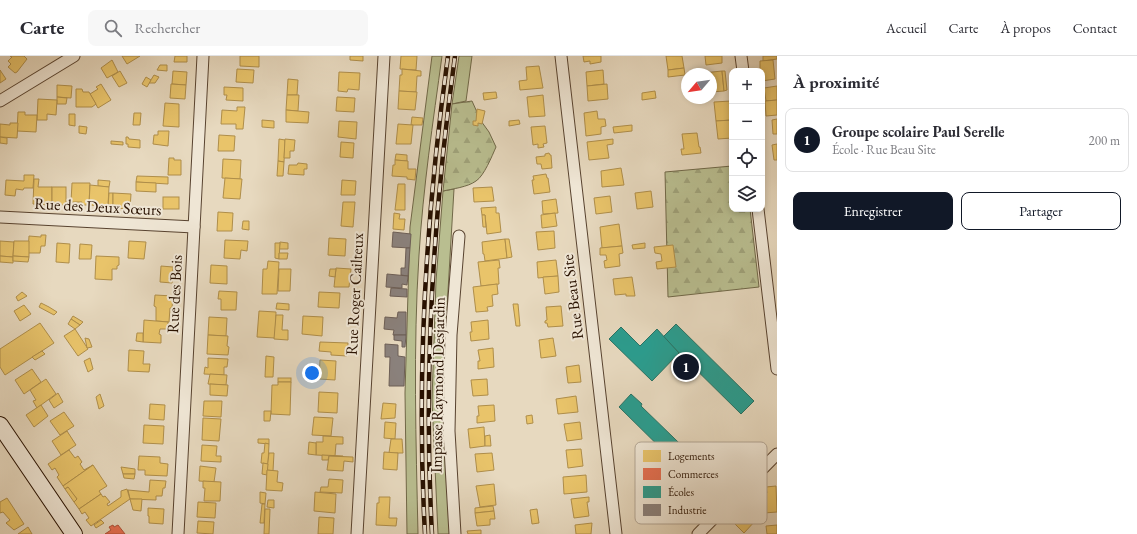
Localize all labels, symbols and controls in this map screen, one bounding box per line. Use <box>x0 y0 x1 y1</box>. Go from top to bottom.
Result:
search box <box>88 10 368 46</box>
text: Carte <box>20 15 64 40</box>
icon: search <box>102 17 124 39</box>
text: Rechercher <box>134 18 200 37</box>
text: Accueil <box>886 19 927 37</box>
text: Carte <box>949 19 979 37</box>
text: À propos <box>1001 19 1051 37</box>
text: Contact <box>1073 19 1117 37</box>
north arrow <box>681 68 717 104</box>
map controls <box>729 68 765 212</box>
button: + <box>729 68 765 104</box>
text: À proximité <box>793 71 879 93</box>
button: − <box>729 104 765 140</box>
text: Groupe scolaire Paul Serelle <box>832 122 1005 141</box>
text: 1 <box>804 132 810 149</box>
text: 200 m <box>1089 132 1120 149</box>
button: locate <box>729 140 765 176</box>
text: École · Rue Beau Site <box>832 141 936 158</box>
button: layers <box>729 176 765 212</box>
button: Enregistrer <box>793 192 953 230</box>
button: Partager <box>961 192 1121 230</box>
street label: Rue des Deux Sœurs <box>34 193 162 220</box>
street label: Rue Roger Cailteux <box>341 232 368 356</box>
street label: Rue Beau Site <box>557 253 588 341</box>
street label: Rue des Bois <box>162 254 187 334</box>
street label: Impasse Raymond Desjardin <box>425 296 450 473</box>
pin: 1 <box>673 352 699 382</box>
your location <box>302 363 322 383</box>
legend <box>635 442 767 524</box>
text: Logements <box>668 449 715 463</box>
text: Commerces <box>668 467 719 481</box>
text: Écoles <box>668 485 694 499</box>
text: Industrie <box>668 503 707 517</box>

